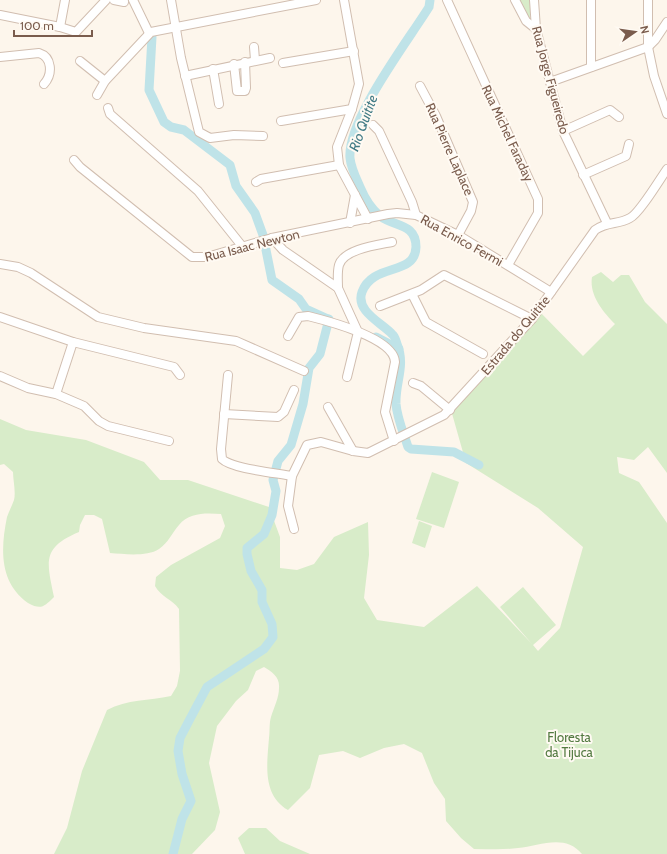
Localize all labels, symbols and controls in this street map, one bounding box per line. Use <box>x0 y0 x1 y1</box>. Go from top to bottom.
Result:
scale bar <box>14 12 92 38</box>
north arrow <box>615 12 655 52</box>
text: 100 m <box>20 18 54 33</box>
street label: Rua Jorge Figueiredo <box>529 24 573 136</box>
text: N <box>637 24 652 35</box>
street label: Rua Michel Faraday <box>479 82 538 184</box>
water label: Rio Quitite <box>345 92 382 154</box>
street label: Rua Pierre Laplace <box>422 100 478 198</box>
street label: Rua Enrico Fermi <box>418 211 506 269</box>
street label: Rua Isaac Newton <box>203 225 301 265</box>
street label: Estrada do Quitite <box>477 292 553 378</box>
park label: Floresta da Tijuca <box>545 729 594 761</box>

